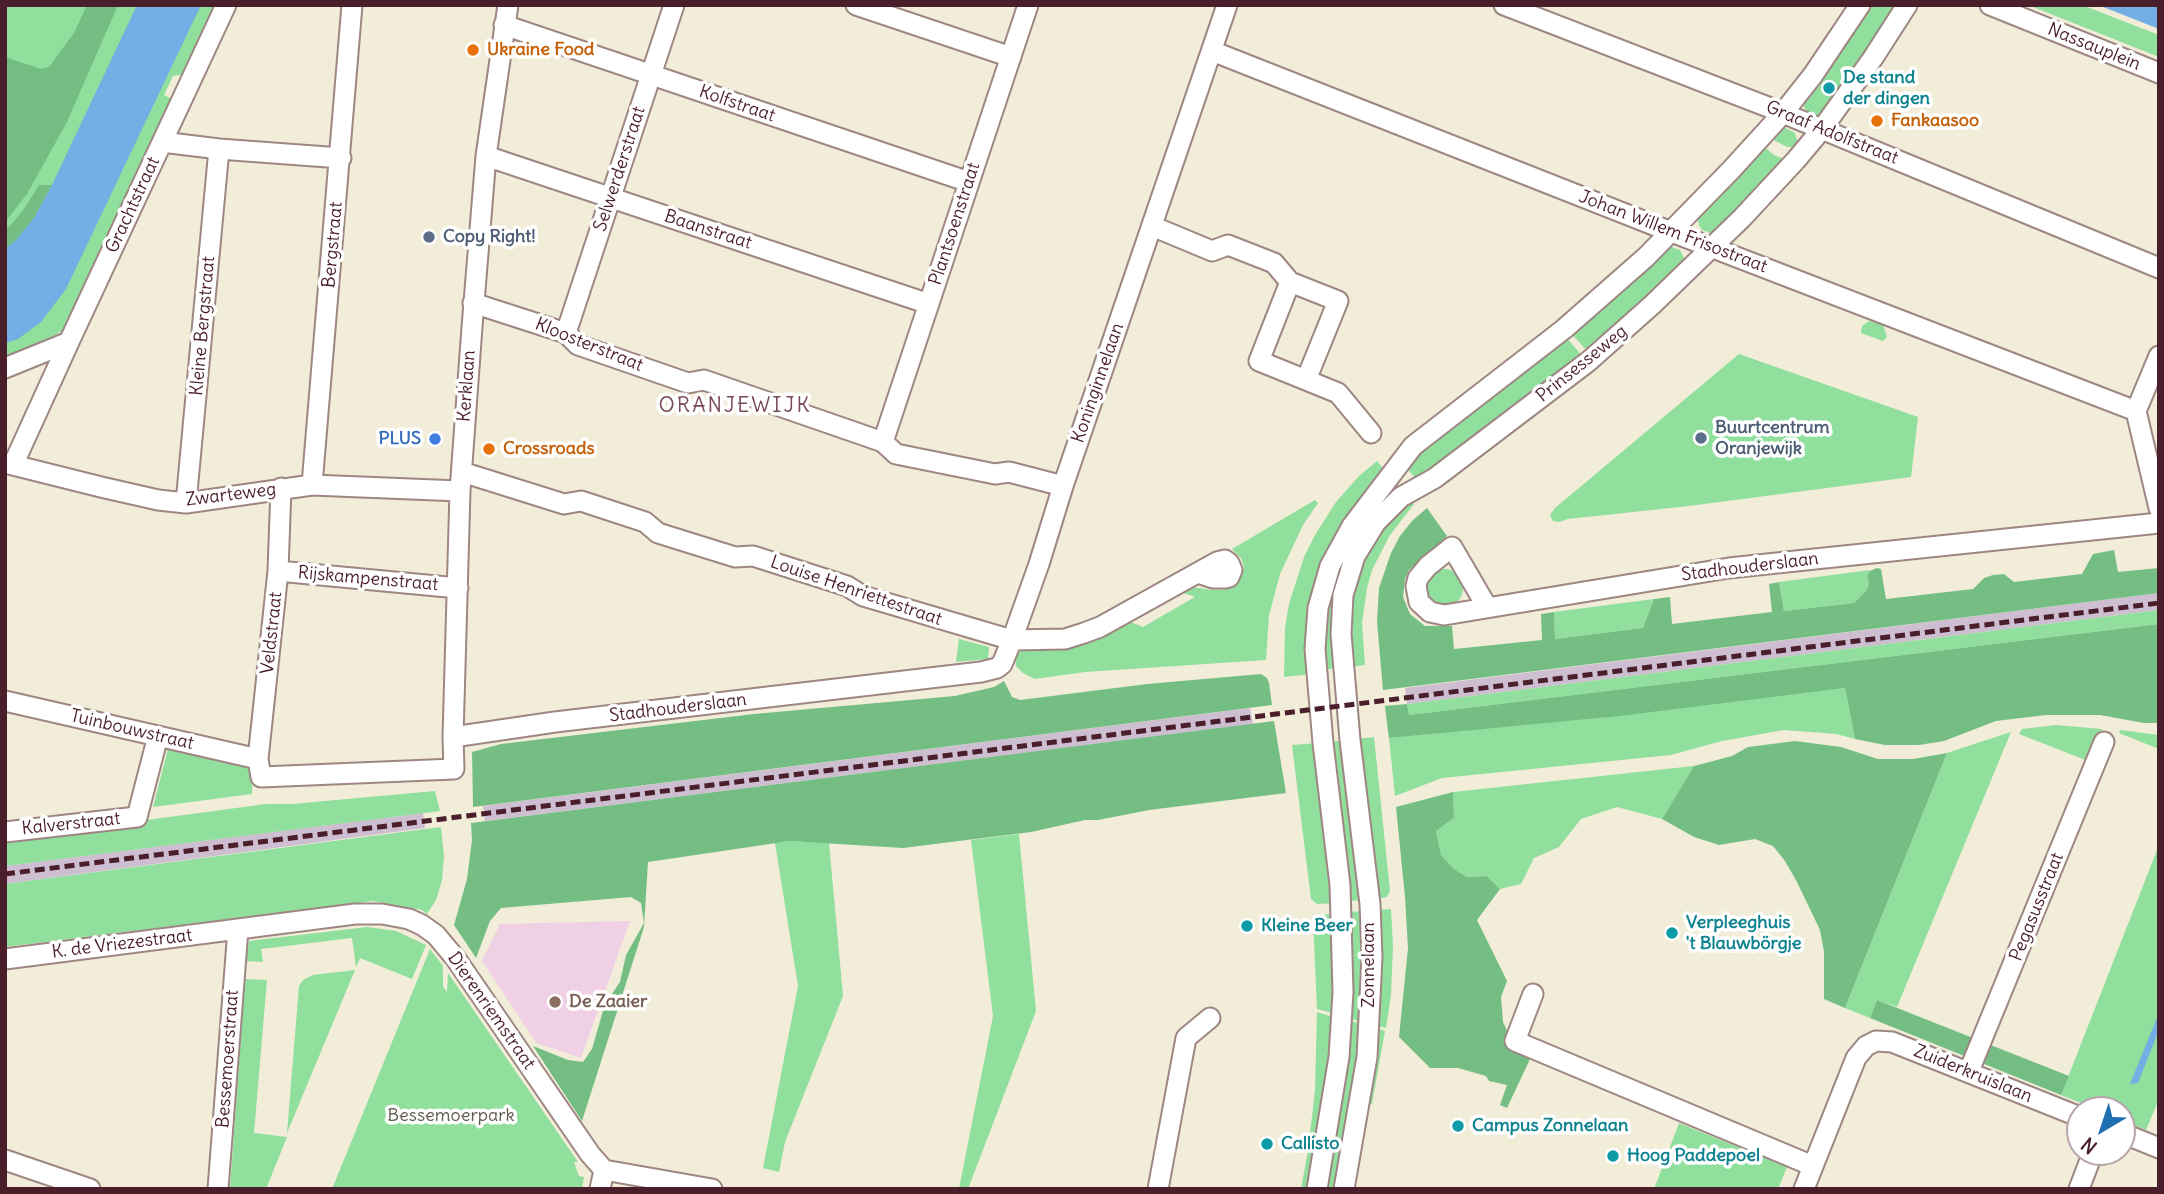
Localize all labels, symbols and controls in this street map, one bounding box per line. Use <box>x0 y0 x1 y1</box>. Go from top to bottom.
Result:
street label: Nassauplein <box>2044 19 2144 75</box>
place label: Ukraine Food <box>487 39 594 61</box>
marker: Ukraine Food <box>465 42 481 58</box>
place label: De stand der dingen <box>1843 67 1930 110</box>
marker: De stand der dingen <box>1821 80 1837 96</box>
street label: Kolfstraat <box>696 81 778 127</box>
street label: Graaf Adolfstraat <box>1763 97 1901 169</box>
street label: Selwerderstraat <box>590 104 650 234</box>
place label: Fankaasoo <box>1891 110 1979 132</box>
marker: Fankaasoo <box>1869 113 1885 129</box>
street label: Grachtstraat <box>101 153 165 257</box>
street label: Plantsoenstraat <box>925 160 985 288</box>
street label: Johan Willem Frisostraat <box>1576 186 1770 278</box>
street label: Bergstraat <box>318 201 348 289</box>
street label: Baanstraat <box>662 206 754 254</box>
place label: Copy Right! <box>443 226 536 248</box>
marker: Copy Right! <box>421 229 437 245</box>
street label: Kleine Bergstraat <box>186 255 220 397</box>
street label: Kloosterstraat <box>532 314 646 376</box>
street label: Koninginnelaan <box>1067 320 1129 446</box>
street label: Prinsesseweg <box>1532 321 1632 407</box>
street label: Kerklaan <box>454 349 480 423</box>
district label: ORANJEWIJK <box>660 393 810 419</box>
place label: Buurtcentrum Oranjewijk <box>1715 417 1830 460</box>
place label: PLUS <box>379 428 421 450</box>
marker: Buurtcentrum Oranjewijk <box>1693 430 1709 446</box>
marker: PLUS <box>427 431 443 447</box>
place label: Crossroads <box>503 438 595 460</box>
marker: Crossroads <box>481 441 497 457</box>
street label: Zwarteweg <box>185 479 277 511</box>
street label: Stadhouderslaan <box>1680 548 1820 586</box>
street label: Louise Henriettestraat <box>767 551 945 631</box>
street label: Rijskampenstraat <box>297 562 439 596</box>
street label: Veldstraat <box>257 591 287 675</box>
street label: Stadhouderslaan <box>608 689 748 727</box>
street label: Tuinbouwstraat <box>68 705 196 755</box>
street label: Kalverstraat <box>21 808 121 840</box>
street label: Pegasusstraat <box>2005 850 2069 964</box>
place label: Verpleeghuis 't Blauwbörgje <box>1686 912 1801 954</box>
place label: Kleine Beer <box>1261 915 1353 937</box>
marker: Kleine Beer <box>1239 918 1255 934</box>
street label: Zonnelaan <box>1358 922 1380 1008</box>
street label: K. de Vriezestraat <box>51 925 193 963</box>
marker: Verpleeghuis 't Blauwbörgje <box>1664 925 1680 941</box>
street label: Dierenriemstraat <box>443 948 539 1074</box>
street label: Bessemoerstraat <box>212 989 244 1129</box>
place label: De Zaaier <box>569 991 647 1013</box>
marker: De Zaaier <box>547 994 563 1010</box>
street label: Zuiderkruislaan <box>1910 1040 2036 1108</box>
north arrow <box>2066 1096 2136 1166</box>
park label: Bessemoerpark <box>387 1105 515 1127</box>
place label: Campus Zonnelaan <box>1472 1115 1628 1137</box>
marker: Campus Zonnelaan <box>1450 1118 1466 1134</box>
text: N <box>2076 1132 2102 1159</box>
place label: Callisto <box>1281 1133 1339 1155</box>
marker: Callisto <box>1259 1136 1275 1152</box>
place label: Hoog Paddepoel <box>1627 1145 1760 1167</box>
marker: Hoog Paddepoel <box>1605 1148 1621 1164</box>

